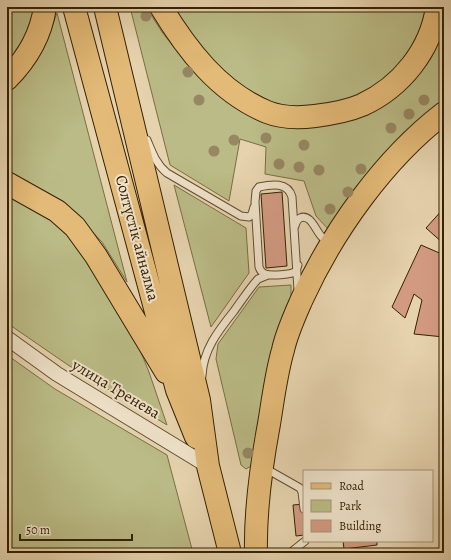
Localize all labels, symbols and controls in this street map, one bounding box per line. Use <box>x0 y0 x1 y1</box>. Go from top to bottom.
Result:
street label: Солтүстік айналма <box>110 173 165 304</box>
street label: улица Тренева <box>67 353 165 424</box>
legend <box>303 470 433 542</box>
text: Road <box>339 478 365 494</box>
text: Park <box>339 498 362 514</box>
scale bar <box>20 516 132 542</box>
text: Building <box>339 518 381 534</box>
text: 50 m <box>26 522 50 538</box>

